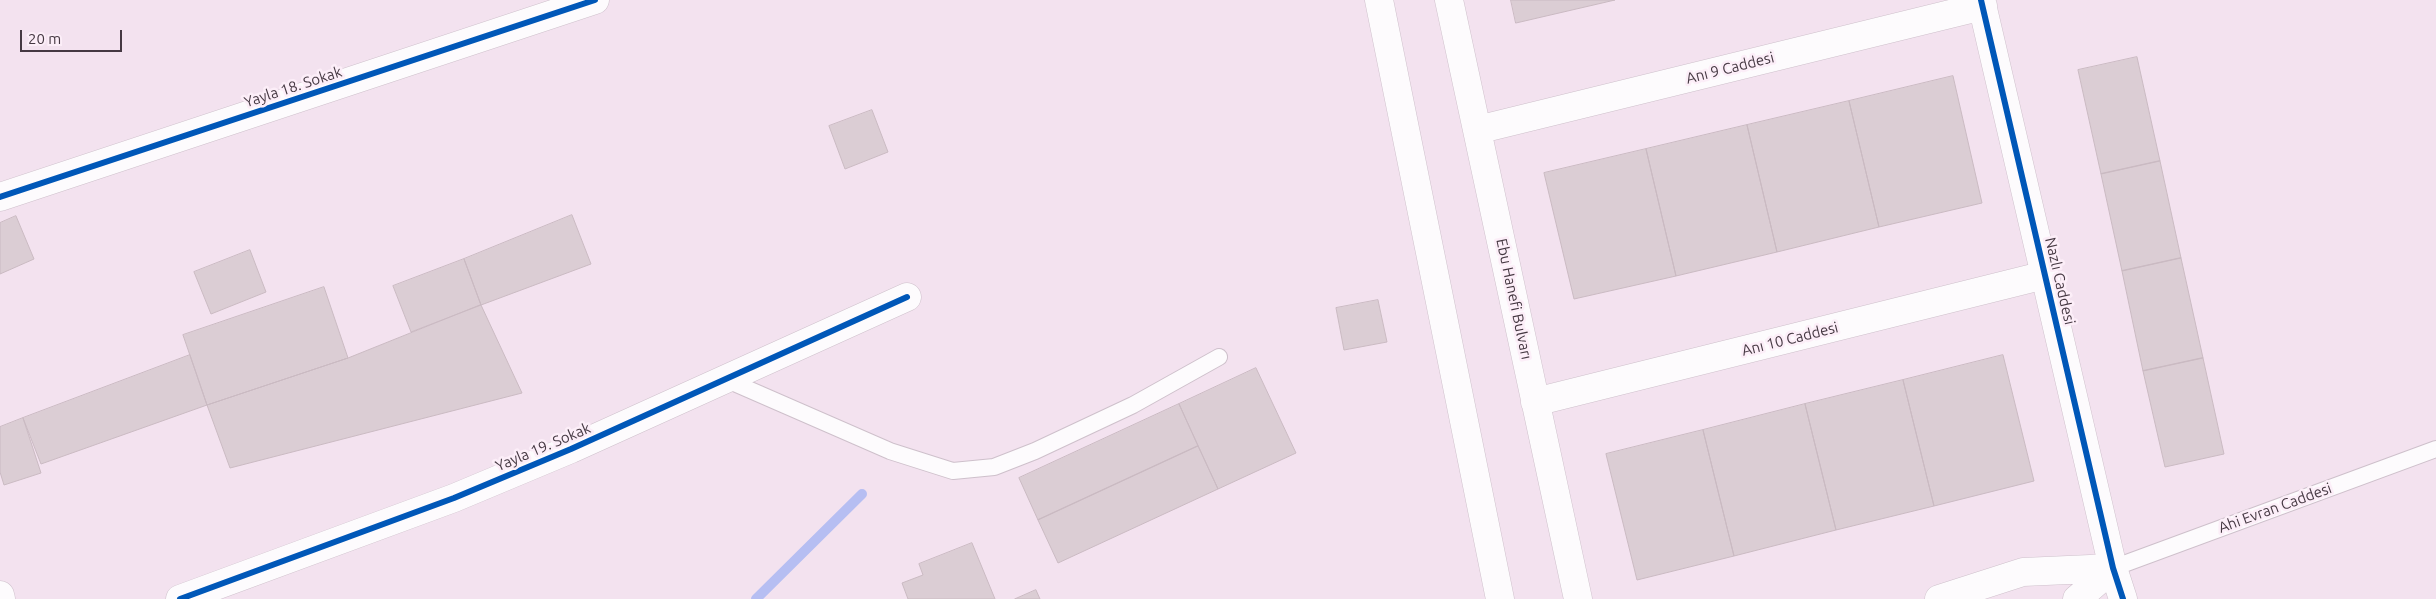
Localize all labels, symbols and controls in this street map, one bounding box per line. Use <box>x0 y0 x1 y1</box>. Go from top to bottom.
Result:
scale bar <box>22 20 125 52</box>
text: 20 m <box>28 30 61 47</box>
street label: Anı 9 Caddesi <box>1684 48 1776 88</box>
street label: Yayla 18. Sokak <box>242 63 344 111</box>
street label: Nazlı Caddesi <box>2041 236 2079 326</box>
street label: Ebu Hanefi Bulvarı <box>1492 237 1536 361</box>
street label: Anı 10 Caddesi <box>1740 318 1840 360</box>
street label: Yayla 19. Sokak <box>493 419 593 475</box>
street label: Ahi Evran Caddesi <box>2216 479 2334 537</box>

